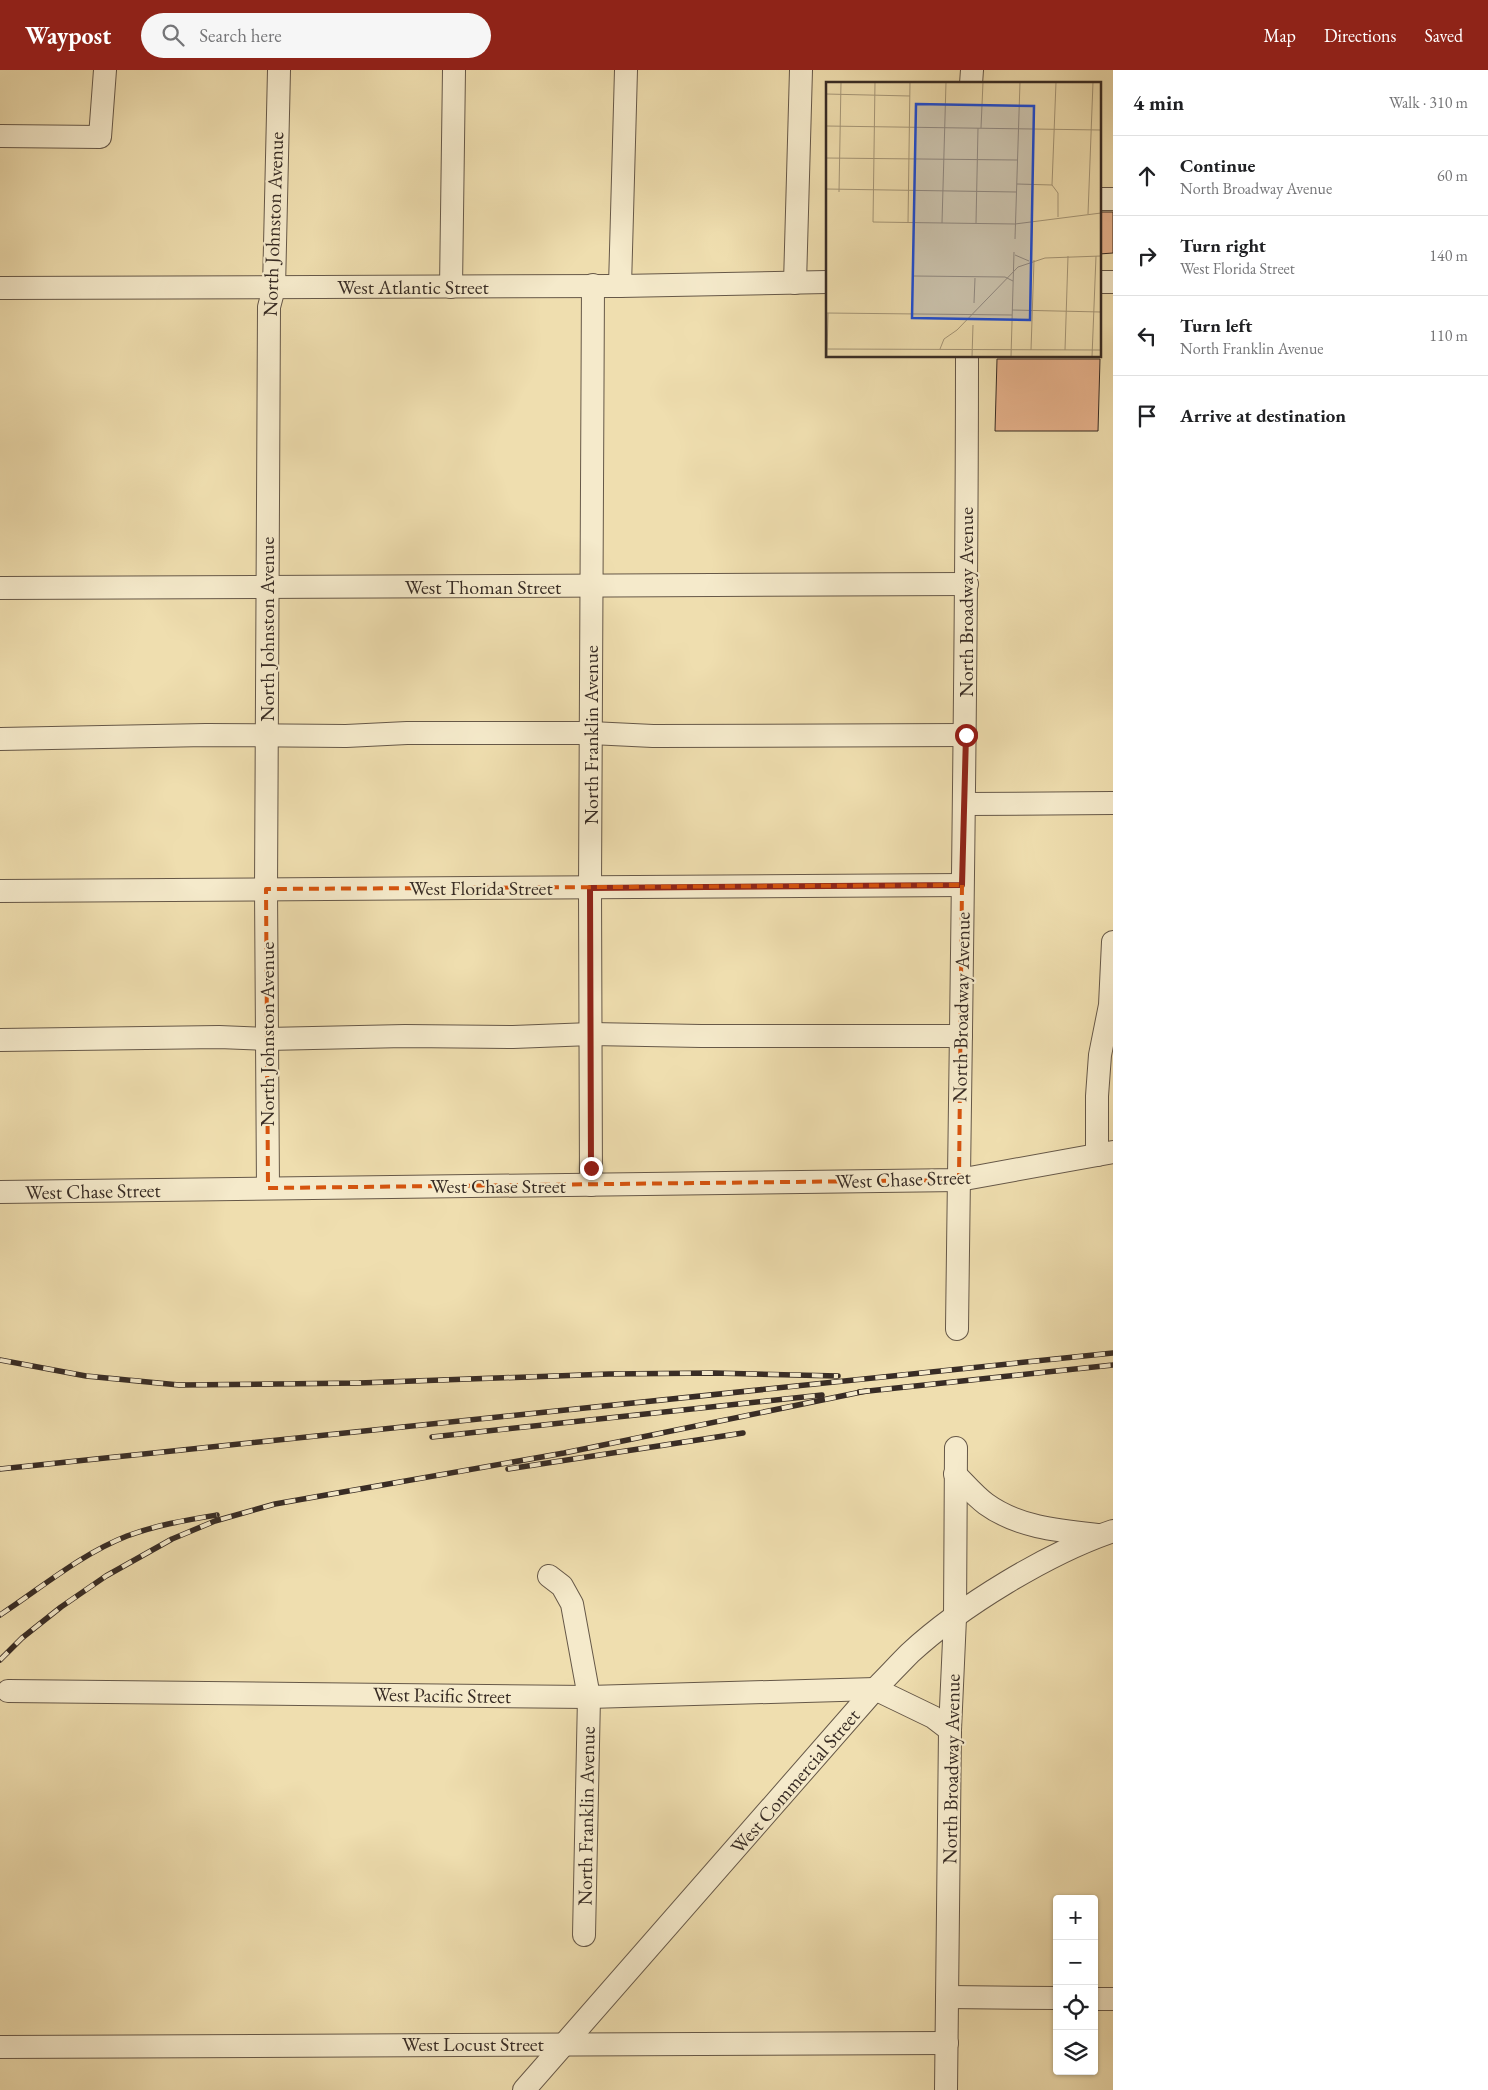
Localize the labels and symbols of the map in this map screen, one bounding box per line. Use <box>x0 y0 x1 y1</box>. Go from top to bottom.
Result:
inset map <box>826 82 1100 358</box>
street label: North Johnston Avenue <box>257 131 289 317</box>
street label: West Atlantic Street <box>337 274 490 300</box>
street label: North Broadway Avenue <box>953 507 979 697</box>
street label: North Johnston Avenue <box>254 536 280 721</box>
street label: West Thoman Street <box>405 574 562 600</box>
street label: North Franklin Avenue <box>578 645 604 825</box>
route start <box>955 724 978 747</box>
street label: West Florida Street <box>409 875 553 901</box>
street label: North Broadway Avenue <box>946 911 976 1102</box>
street label: North Johnston Avenue <box>254 941 280 1126</box>
route end <box>580 1157 603 1180</box>
street label: West Chase Street <box>835 1164 972 1194</box>
street label: West Chase Street <box>430 1173 566 1199</box>
street label: West Chase Street <box>25 1177 162 1205</box>
street label: North Broadway Avenue <box>936 1673 966 1864</box>
street label: West Pacific Street <box>373 1681 512 1709</box>
street label: West Commercial Street <box>725 1702 866 1859</box>
street label: North Franklin Avenue <box>571 1726 601 1906</box>
street label: West Locust Street <box>402 2031 545 2057</box>

